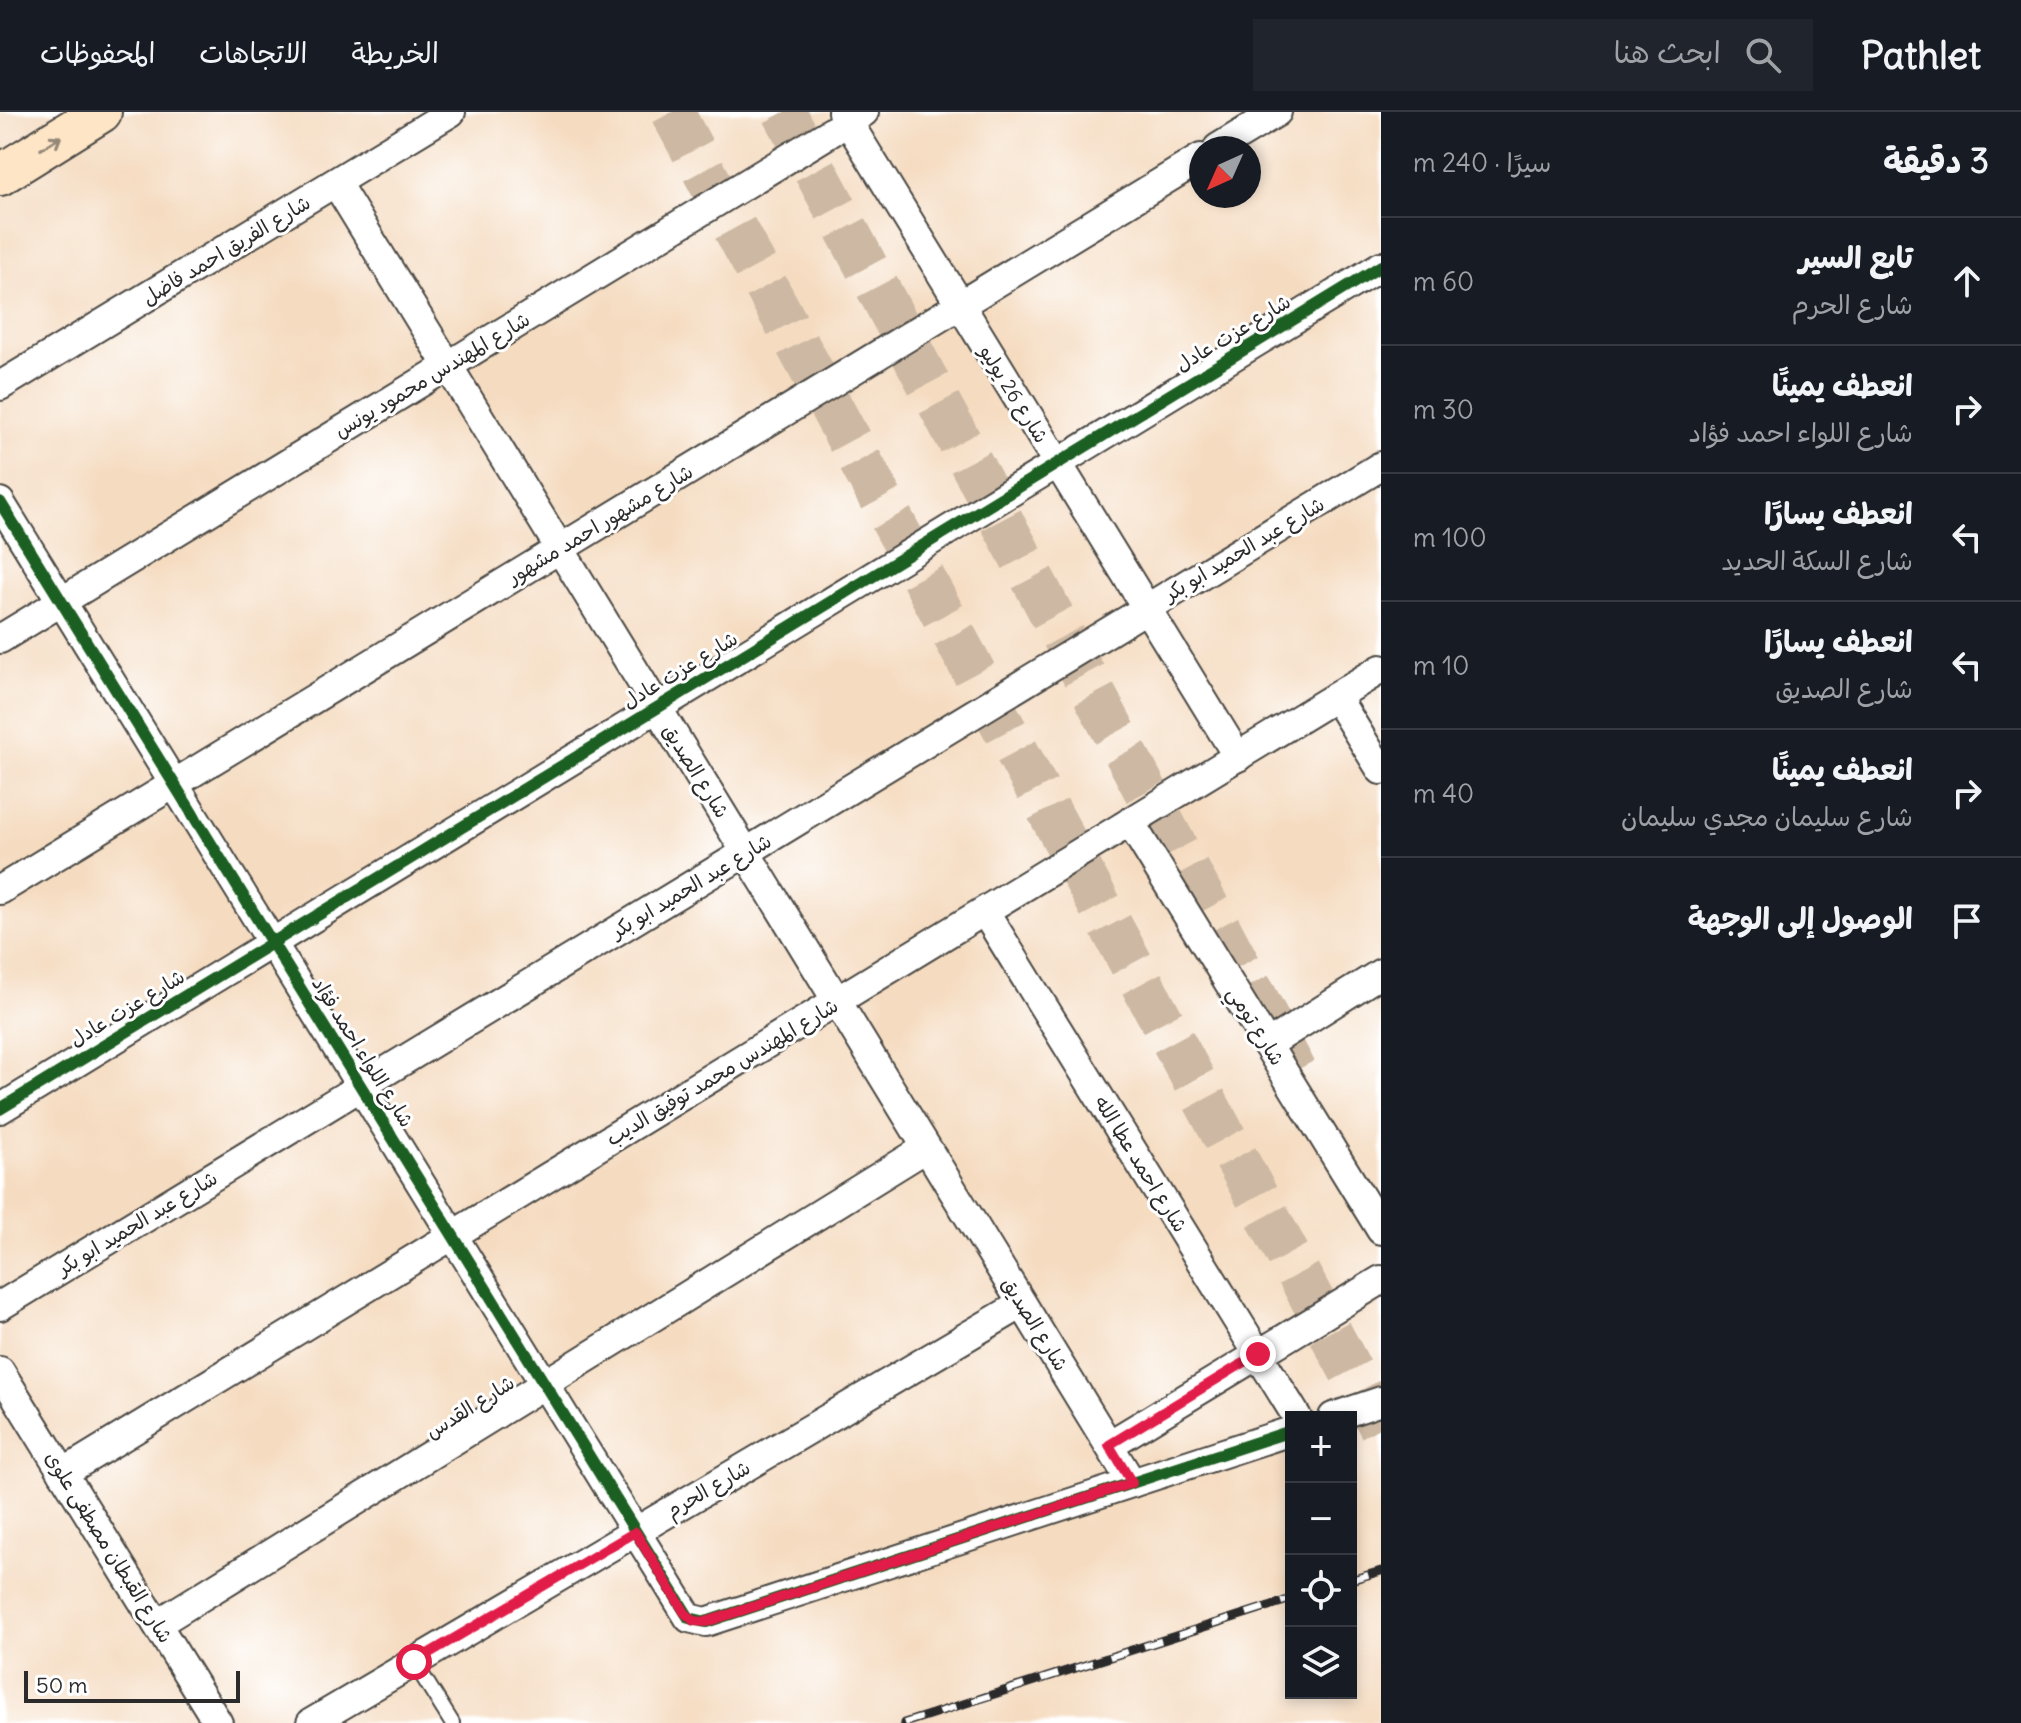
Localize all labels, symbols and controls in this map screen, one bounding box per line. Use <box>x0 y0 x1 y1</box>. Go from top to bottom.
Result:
search box <box>1253 19 1813 91</box>
text: Pathlet <box>1861 32 1981 79</box>
text: ابحث هنا <box>1613 33 1721 71</box>
icon: search <box>1741 33 1785 77</box>
text: المحفوظات <box>40 35 155 71</box>
text: الاتجاهات <box>199 35 307 71</box>
text: الخريطة <box>351 35 439 71</box>
one-way arrow <box>39 135 62 151</box>
north arrow <box>1189 136 1261 208</box>
text: 3 دقيقة <box>1883 139 1989 182</box>
text: سيرًا · 240 m <box>1413 146 1551 179</box>
street label: شارع الفريق احمد فاضل <box>137 189 316 312</box>
text: تابع السير <box>1799 238 1913 276</box>
icon: ahead <box>1945 259 1989 303</box>
text: 60 m <box>1413 265 1474 298</box>
street label: شارع عزت عادل <box>1171 288 1296 378</box>
text: شارع الحرم <box>1792 288 1913 321</box>
street label: شارع المهندس محمود يونس <box>329 306 535 445</box>
street label: شارع 26 يوليو <box>972 339 1054 448</box>
text: انعطف يمينًا <box>1772 366 1913 404</box>
icon: right <box>1945 387 1989 431</box>
text: 30 m <box>1413 393 1474 426</box>
text: شارع اللواء احمد فؤاد <box>1689 416 1913 449</box>
street label: شارع مشهور احمد مشهور <box>501 458 698 592</box>
street label: شارع عبد الحميد ابو بكر <box>1157 491 1330 609</box>
text: انعطف يسارًا <box>1764 494 1913 532</box>
icon: left <box>1945 515 1989 559</box>
text: 100 m <box>1413 521 1487 554</box>
text: شارع السكة الحديد <box>1721 544 1913 577</box>
text: انعطف يسارًا <box>1764 622 1913 660</box>
street label: شارع عزت عادل <box>618 625 743 715</box>
icon: left <box>1945 643 1989 687</box>
text: 10 m <box>1413 649 1469 682</box>
text: شارع الصديق <box>1775 672 1913 705</box>
street label: شارع الصديق <box>656 719 735 823</box>
text: انعطف يمينًا <box>1772 750 1913 788</box>
icon: right <box>1945 771 1989 815</box>
text: 40 m <box>1413 777 1474 810</box>
text: شارع سليمان مجدي سليمان <box>1621 800 1913 833</box>
street label: شارع عبد الحميد ابو بكر <box>604 828 777 946</box>
text: الوصول إلى الوجهة <box>1688 899 1913 937</box>
icon: arrive <box>1945 899 1989 943</box>
street label: شارع عزت عادل <box>65 963 190 1053</box>
street label: شارع اللواء احمد فؤاد <box>305 972 420 1133</box>
street label: شارع تومي <box>1217 982 1290 1073</box>
street label: شارع المهندس محمد توفيق الديب <box>601 992 843 1153</box>
street label: شارع احمد عطا الله <box>1088 1091 1193 1238</box>
street label: شارع عبد الحميد ابو بكر <box>50 1165 223 1283</box>
street label: شارع الصديق <box>995 1272 1074 1376</box>
route end <box>1240 1336 1276 1372</box>
street label: شارع القدس <box>421 1369 520 1445</box>
map controls <box>1285 1411 1357 1699</box>
button: + <box>1285 1411 1357 1483</box>
street label: شارع القبطان مصطفى علوى <box>38 1446 179 1648</box>
street label: شارع الحرم <box>661 1454 756 1526</box>
button: − <box>1285 1483 1357 1555</box>
button: locate <box>1285 1555 1357 1627</box>
button: layers <box>1285 1627 1357 1699</box>
route start <box>396 1644 432 1680</box>
scale bar <box>24 1667 240 1703</box>
text: 50 m <box>36 1671 88 1699</box>

